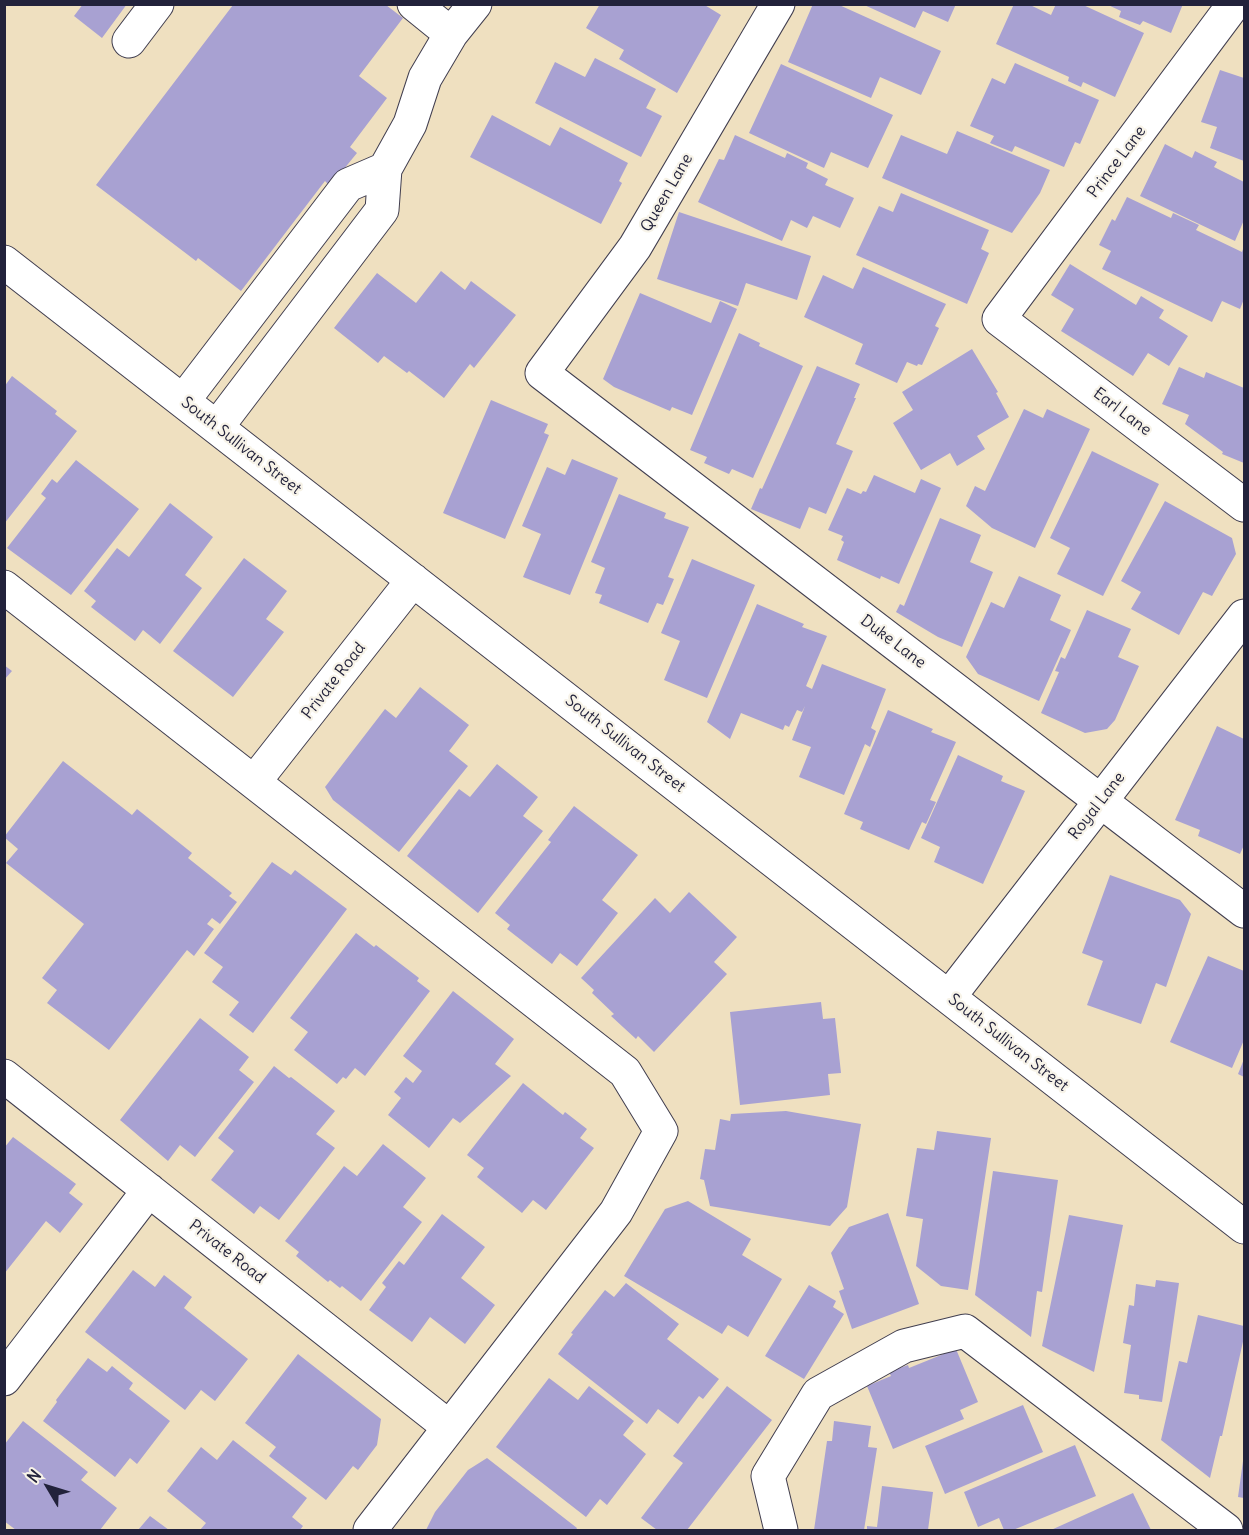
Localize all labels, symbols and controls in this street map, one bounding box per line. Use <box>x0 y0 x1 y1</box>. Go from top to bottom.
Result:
street label: Prince Lane <box>1084 122 1150 202</box>
street label: Queen Lane <box>637 150 697 236</box>
street label: Earl Lane <box>1089 384 1155 440</box>
street label: South Sullivan Street <box>177 393 305 499</box>
street label: Duke Lane <box>857 611 929 673</box>
street label: Private Road <box>298 639 370 723</box>
street label: South Sullivan Street <box>561 691 689 797</box>
street label: Royal Lane <box>1065 768 1129 844</box>
street label: South Sullivan Street <box>944 990 1072 1096</box>
street label: Private Road <box>185 1216 269 1288</box>
north arrow <box>18 1457 78 1517</box>
text: N <box>23 1465 45 1486</box>

